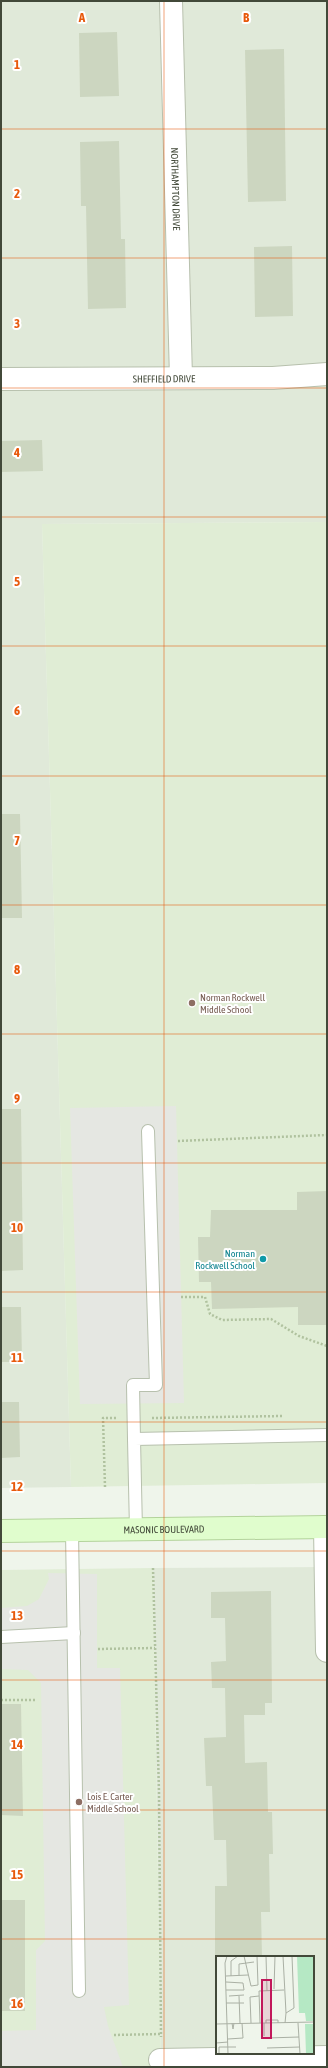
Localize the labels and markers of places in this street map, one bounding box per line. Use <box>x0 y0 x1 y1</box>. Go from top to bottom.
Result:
place label: Norman Rockwell Middle School <box>200 992 265 1015</box>
marker: Norman Rockwell Middle School <box>187 998 197 1008</box>
place label: Norman Rockwell School <box>195 1248 255 1271</box>
marker: Norman Rockwell School <box>258 1254 268 1264</box>
place label: Lois E. Carter Middle School <box>87 1791 139 1814</box>
marker: Lois E. Carter Middle School <box>74 1797 84 1807</box>

